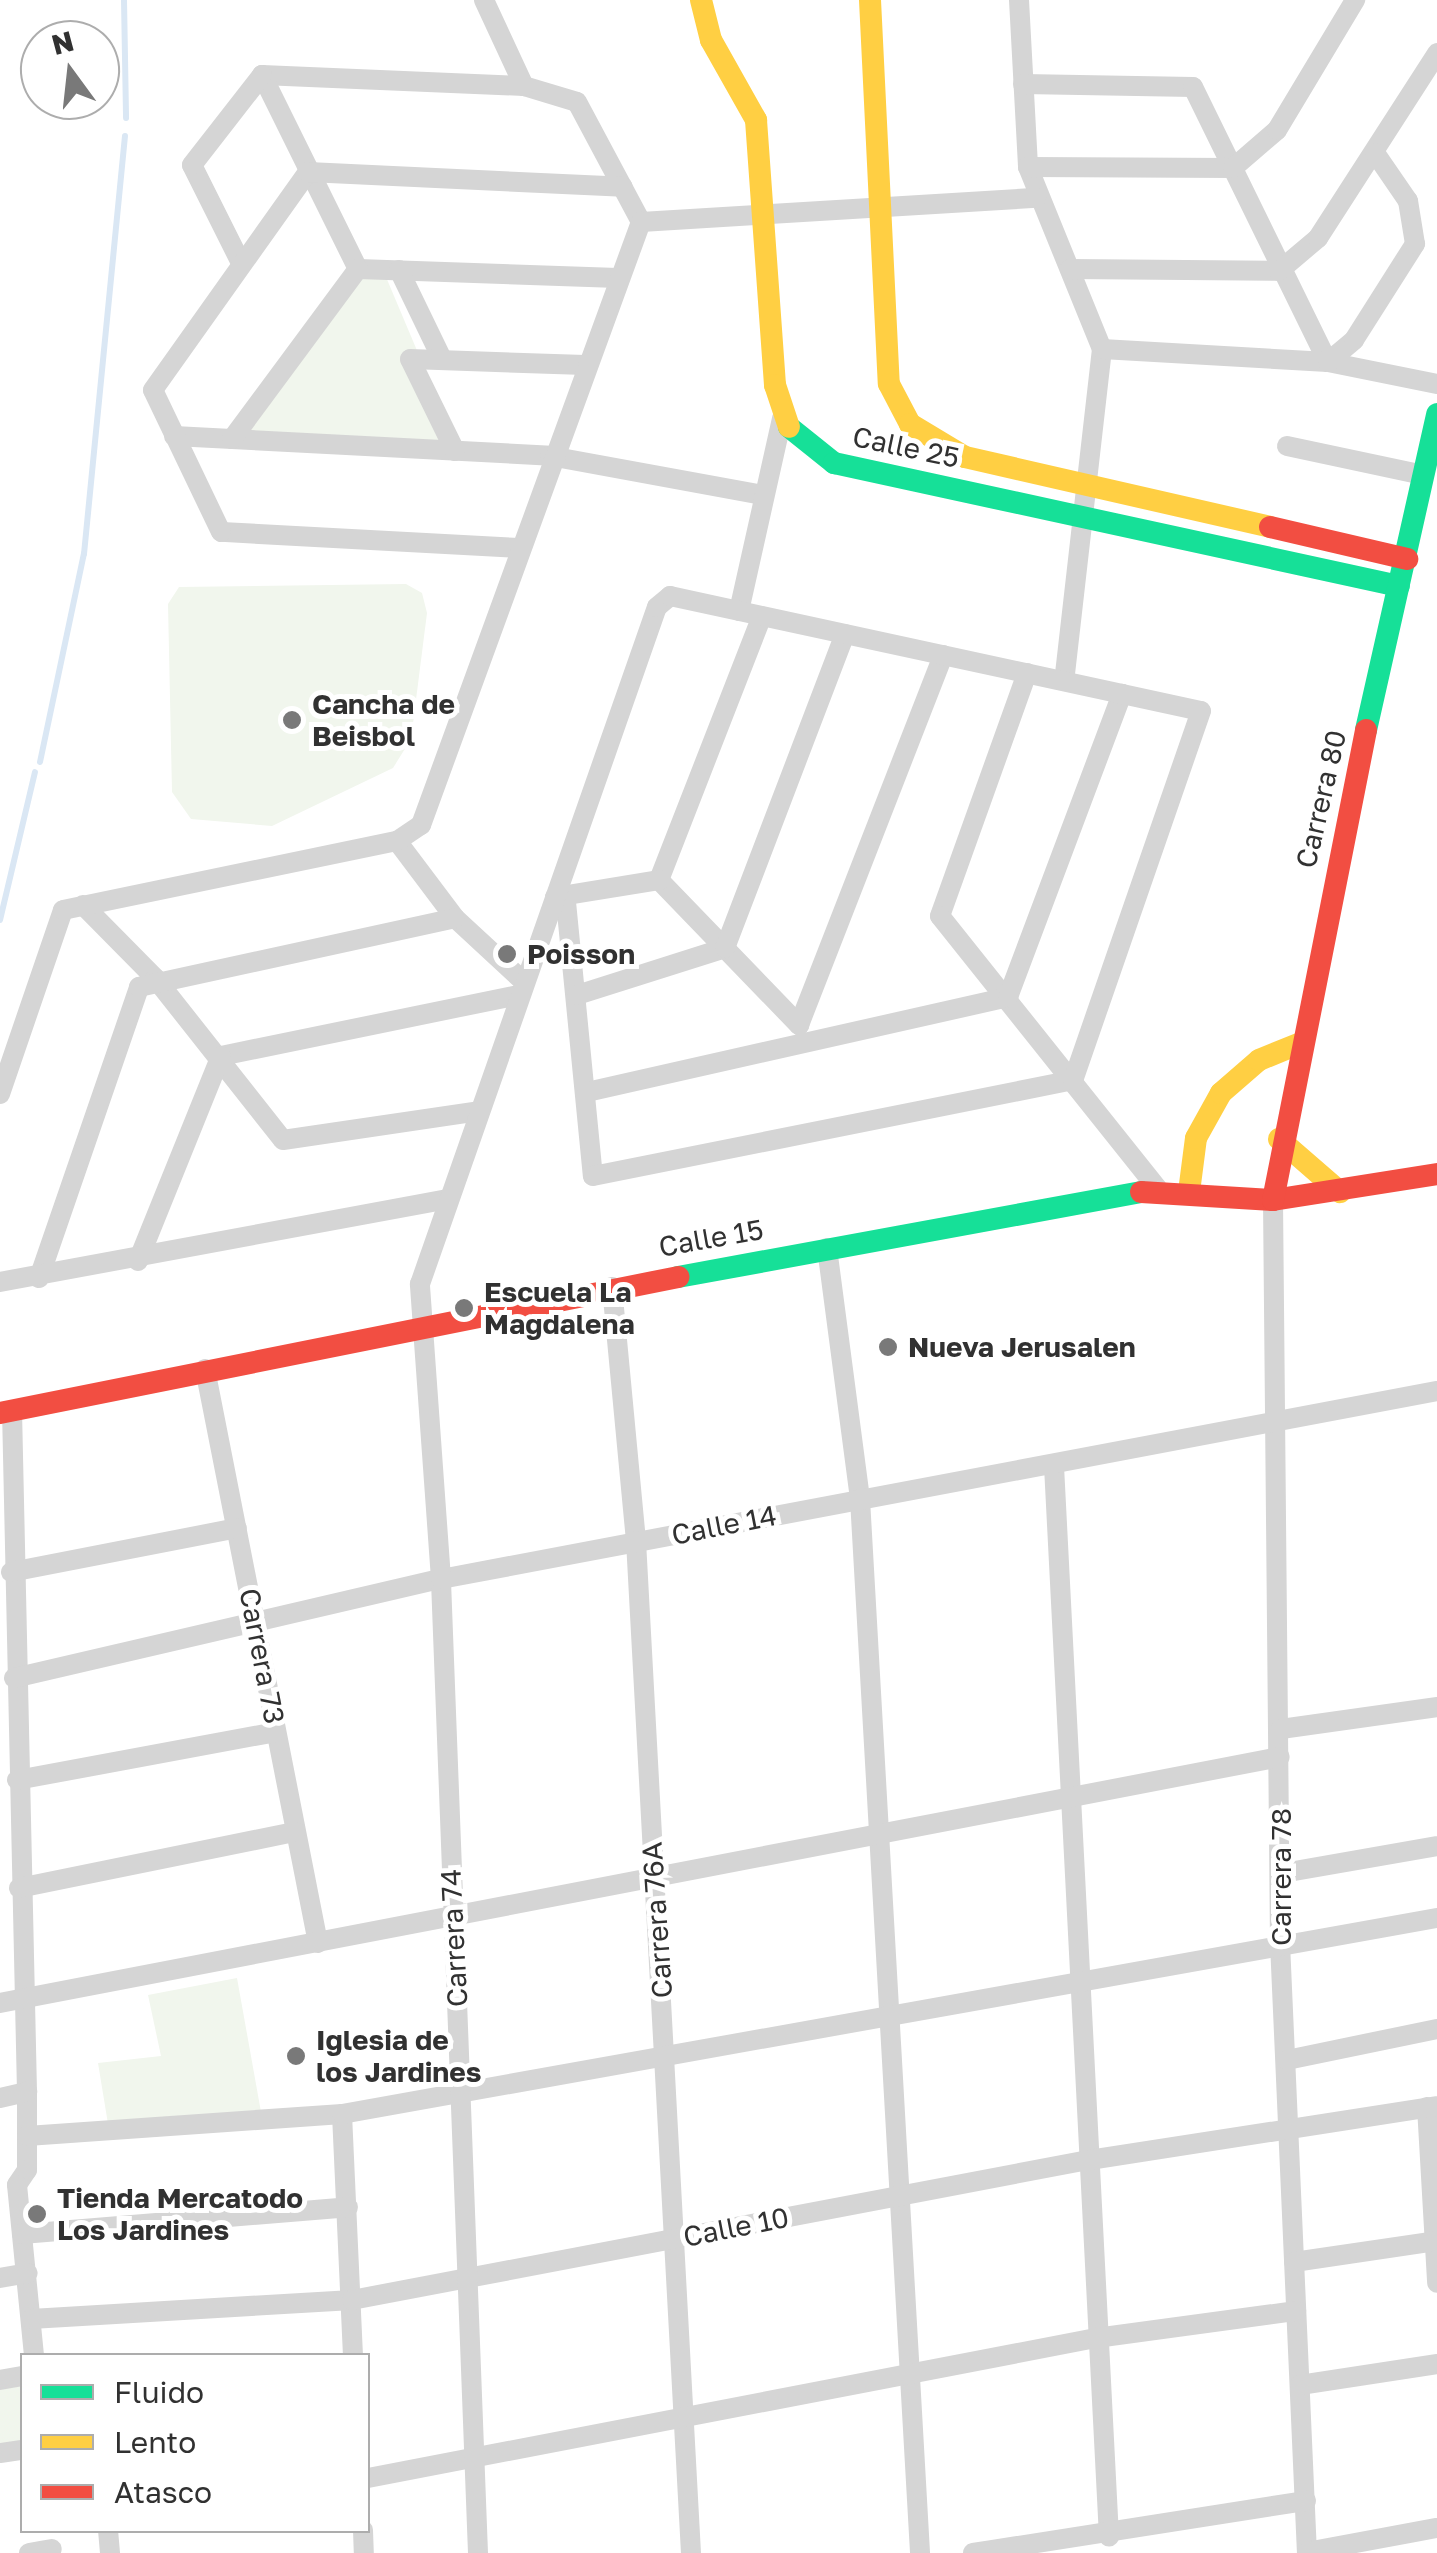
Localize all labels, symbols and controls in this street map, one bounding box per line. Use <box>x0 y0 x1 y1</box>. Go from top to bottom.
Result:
north arrow <box>20 20 120 120</box>
text: N <box>48 24 77 61</box>
street label: Calle 25 <box>850 419 962 475</box>
place label: Cancha de Beisbol <box>312 687 455 753</box>
marker: Cancha de Beisbol <box>281 709 303 731</box>
street label: Carrera 80 <box>1289 727 1353 871</box>
place label: Poisson <box>527 937 635 971</box>
marker: Poisson <box>496 943 518 965</box>
street label: Calle 15 <box>656 1212 766 1264</box>
place label: Escuela La Magdalena <box>484 1275 635 1341</box>
marker: Escuela La Magdalena <box>453 1297 475 1319</box>
place label: Nueva Jerusalen <box>908 1330 1136 1364</box>
marker: Nueva Jerusalen <box>877 1336 899 1358</box>
street label: Calle 14 <box>669 1498 779 1552</box>
street label: Carrera 73 <box>232 1585 292 1727</box>
street label: Carrera 78 <box>1264 1808 1298 1946</box>
street label: Carrera 76A <box>635 1841 679 1999</box>
street label: Carrera 74 <box>434 1868 474 2008</box>
place label: Iglesia de los Jardines <box>316 2023 481 2089</box>
marker: Iglesia de los Jardines <box>285 2045 307 2067</box>
place label: Tienda Mercatodo Los Jardines <box>57 2181 303 2247</box>
street label: Calle 10 <box>680 2200 792 2254</box>
marker: Tienda Mercatodo Los Jardines <box>26 2203 48 2225</box>
legend <box>20 2353 370 2533</box>
text: Fluido <box>114 2374 204 2410</box>
text: Lento <box>114 2424 196 2460</box>
text: Atasco <box>114 2474 212 2510</box>

